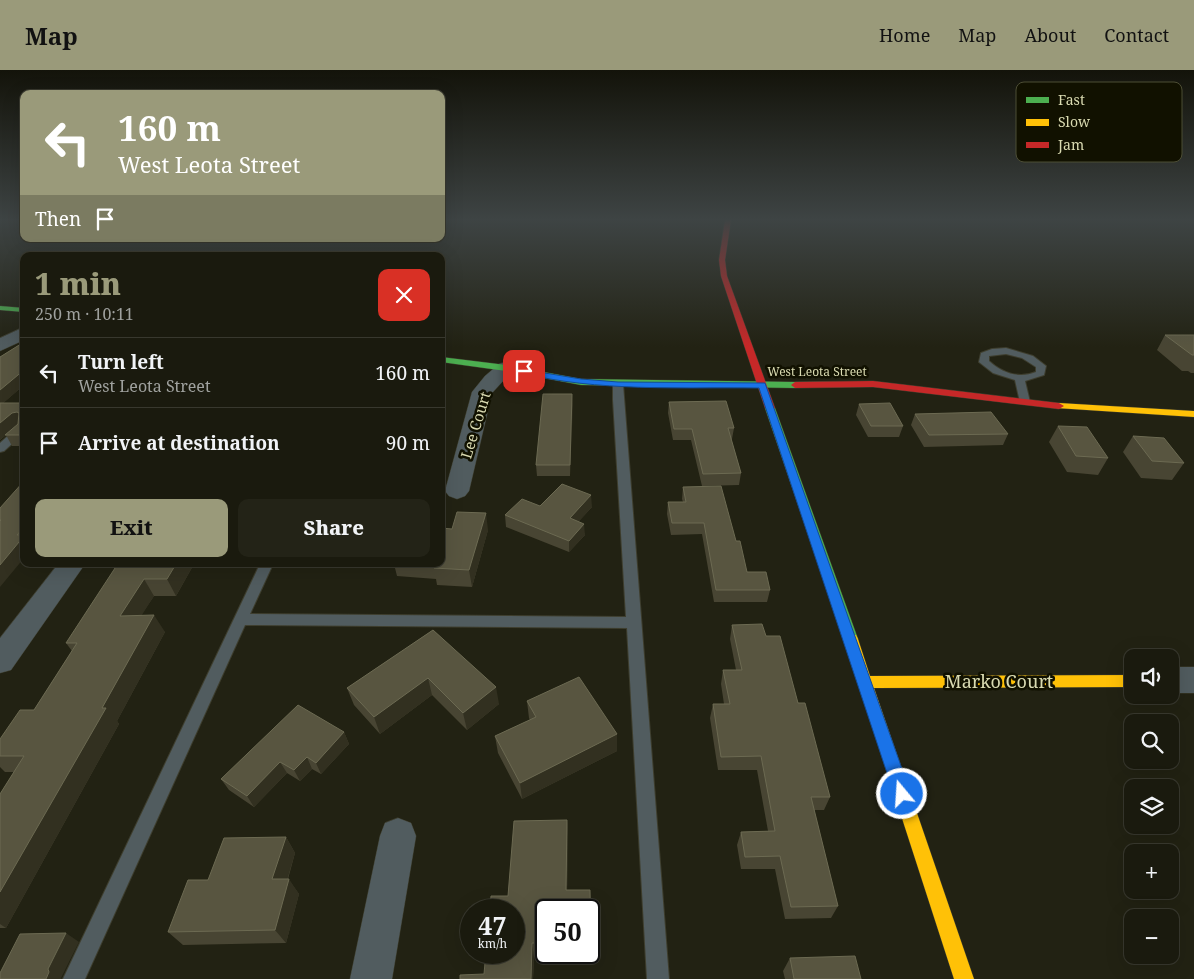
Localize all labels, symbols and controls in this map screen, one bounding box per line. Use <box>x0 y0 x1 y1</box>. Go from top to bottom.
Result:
text: Map <box>25 19 78 52</box>
text: Home <box>879 23 930 47</box>
text: Map <box>958 23 996 47</box>
text: About <box>1024 23 1076 47</box>
text: Contact <box>1104 23 1169 47</box>
legend <box>1016 82 1182 162</box>
text: Fast <box>1058 90 1085 109</box>
text: 160 m <box>118 104 221 151</box>
icon: left <box>35 110 100 175</box>
text: Slow <box>1058 112 1091 131</box>
text: Jam <box>1057 135 1084 154</box>
text: West Leota Street <box>118 149 300 179</box>
icon: arrive <box>91 205 119 233</box>
text: Then <box>35 206 81 232</box>
text: 1 min <box>35 263 121 304</box>
button: close <box>378 269 430 321</box>
text: 250 m · 10:11 <box>35 303 134 325</box>
text: Turn left <box>78 349 164 375</box>
pin <box>503 350 545 392</box>
icon: arrive <box>510 357 538 385</box>
icon: left <box>35 359 63 387</box>
text: 160 m <box>375 360 430 386</box>
street label: West Leota Street <box>767 363 867 380</box>
text: West Leota Street <box>78 375 211 397</box>
street label: Lee Court <box>455 389 495 461</box>
icon: arrive <box>35 429 63 457</box>
text: Arrive at destination <box>78 430 280 456</box>
text: 90 m <box>386 430 430 456</box>
button: Exit <box>35 499 228 557</box>
button: Share <box>238 499 430 557</box>
map controls <box>1124 649 1179 964</box>
button: sound <box>1124 649 1179 704</box>
street label: Marko Court <box>945 669 1053 693</box>
button: search <box>1124 714 1179 769</box>
position arrow <box>875 767 927 819</box>
button: layers <box>1124 779 1179 834</box>
button: + <box>1124 844 1179 899</box>
speed limit sign: 50 <box>535 899 600 964</box>
text: 47 <box>478 908 507 942</box>
button: − <box>1124 909 1179 964</box>
text: km/h <box>478 935 507 952</box>

